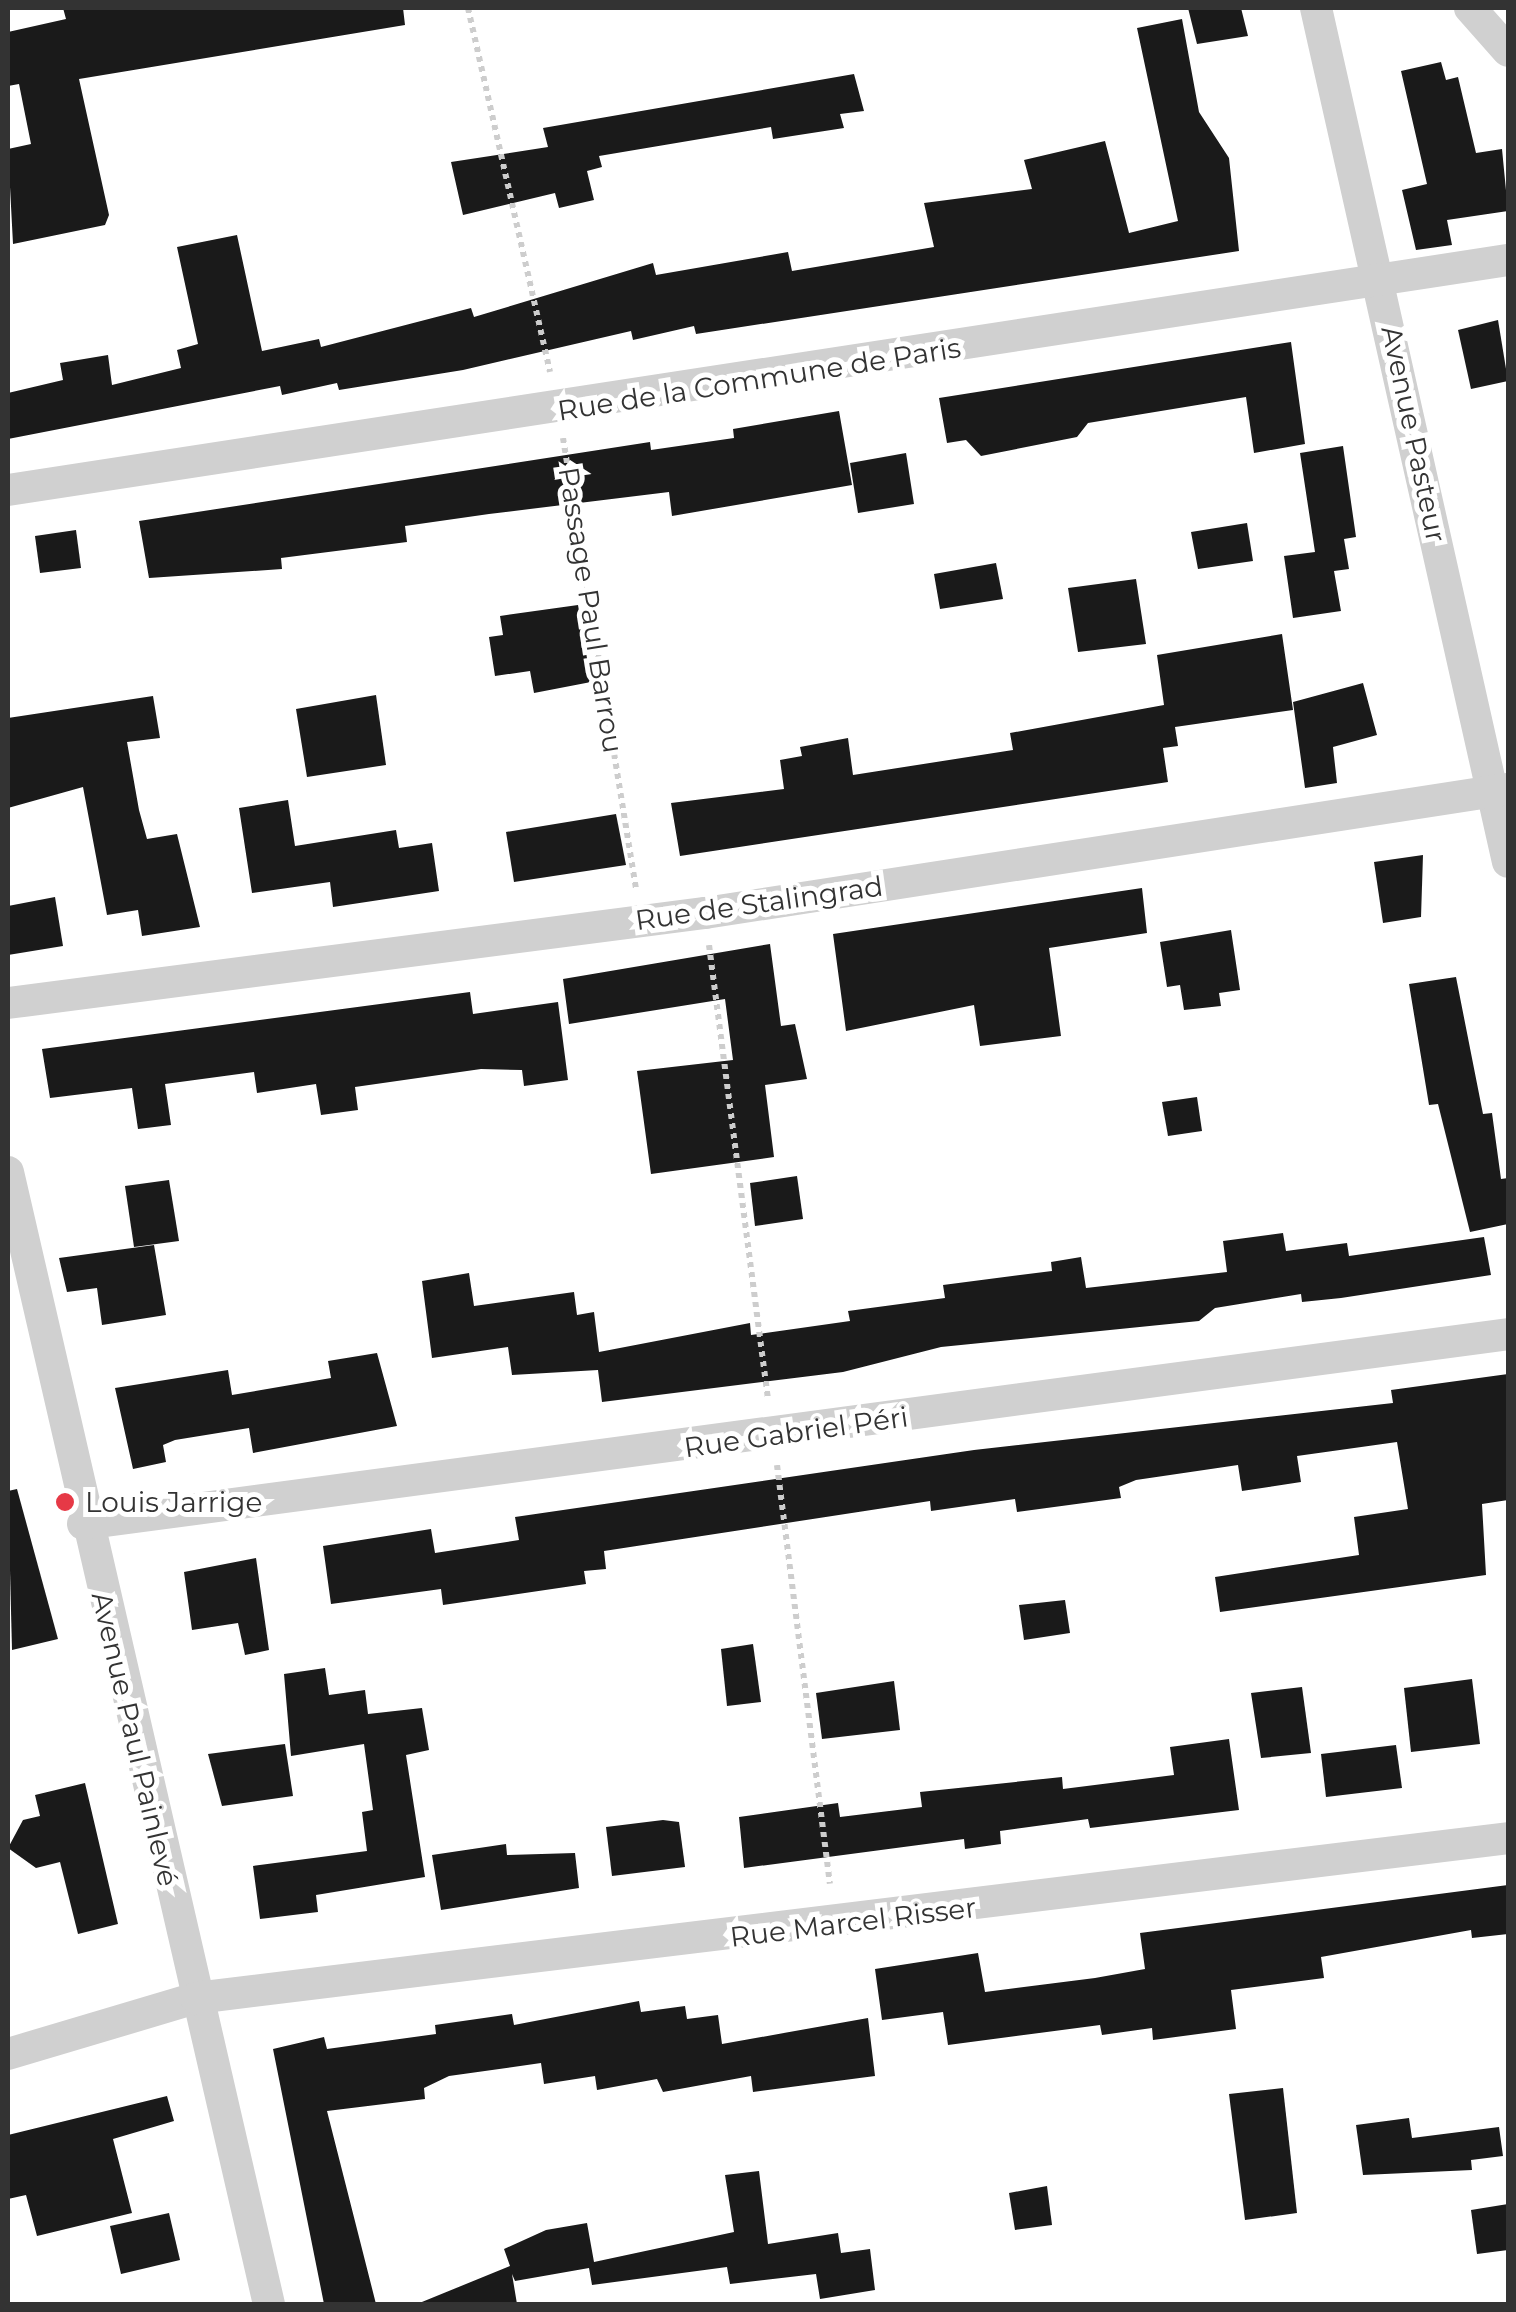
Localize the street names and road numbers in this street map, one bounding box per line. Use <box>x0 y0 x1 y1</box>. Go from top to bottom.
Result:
street label: Avenue Pasteur <box>1375 323 1453 545</box>
street label: Rue de la Commune de Paris <box>555 331 963 427</box>
street label: Passage Paul Barrou <box>552 465 630 755</box>
street label: Rue de Stalingrad <box>633 869 885 937</box>
street label: Rue Gabriel Péri <box>682 1400 910 1464</box>
street label: Avenue Paul Painlevé <box>85 1588 185 1890</box>
street label: Rue Marcel Risser <box>728 1890 978 1954</box>

